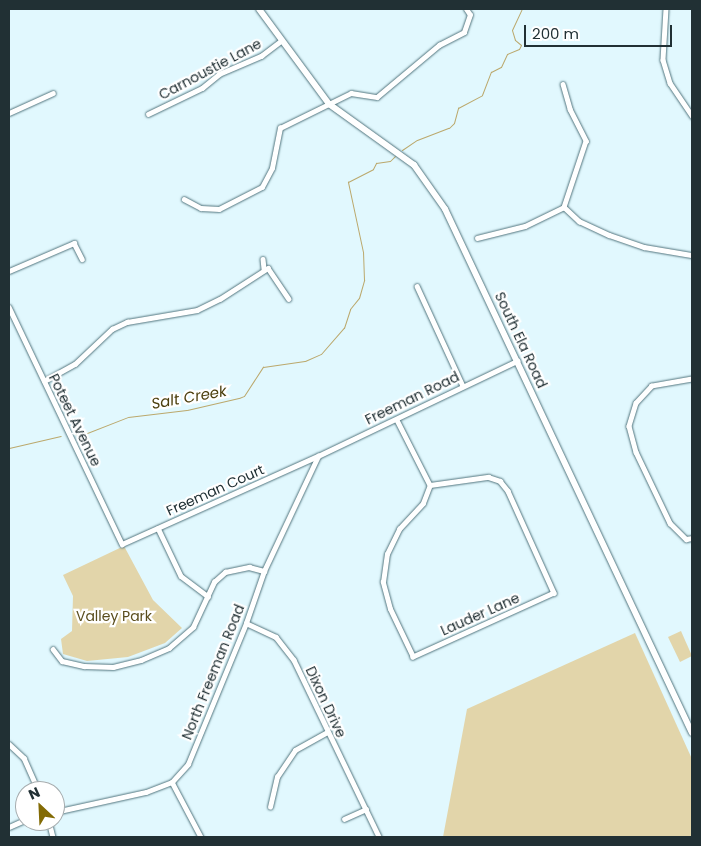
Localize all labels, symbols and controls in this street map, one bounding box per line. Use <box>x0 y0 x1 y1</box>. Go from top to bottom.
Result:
scale bar <box>526 15 674 47</box>
text: 200 m <box>532 23 579 44</box>
street label: Carnoustie Lane <box>156 35 264 103</box>
street label: South Ela Road <box>491 289 551 391</box>
street label: Freeman Road <box>362 368 462 428</box>
street label: Poteet Avenue <box>45 371 105 469</box>
water label: Salt Creek <box>150 382 228 412</box>
street label: Freeman Court <box>164 461 266 519</box>
street label: Lauder Lane <box>438 589 522 639</box>
street label: North Freeman Road <box>178 602 248 742</box>
park label: Valley Park <box>76 608 152 624</box>
street label: Dixon Drive <box>302 664 350 740</box>
north arrow <box>15 781 65 831</box>
text: N <box>25 782 43 805</box>

